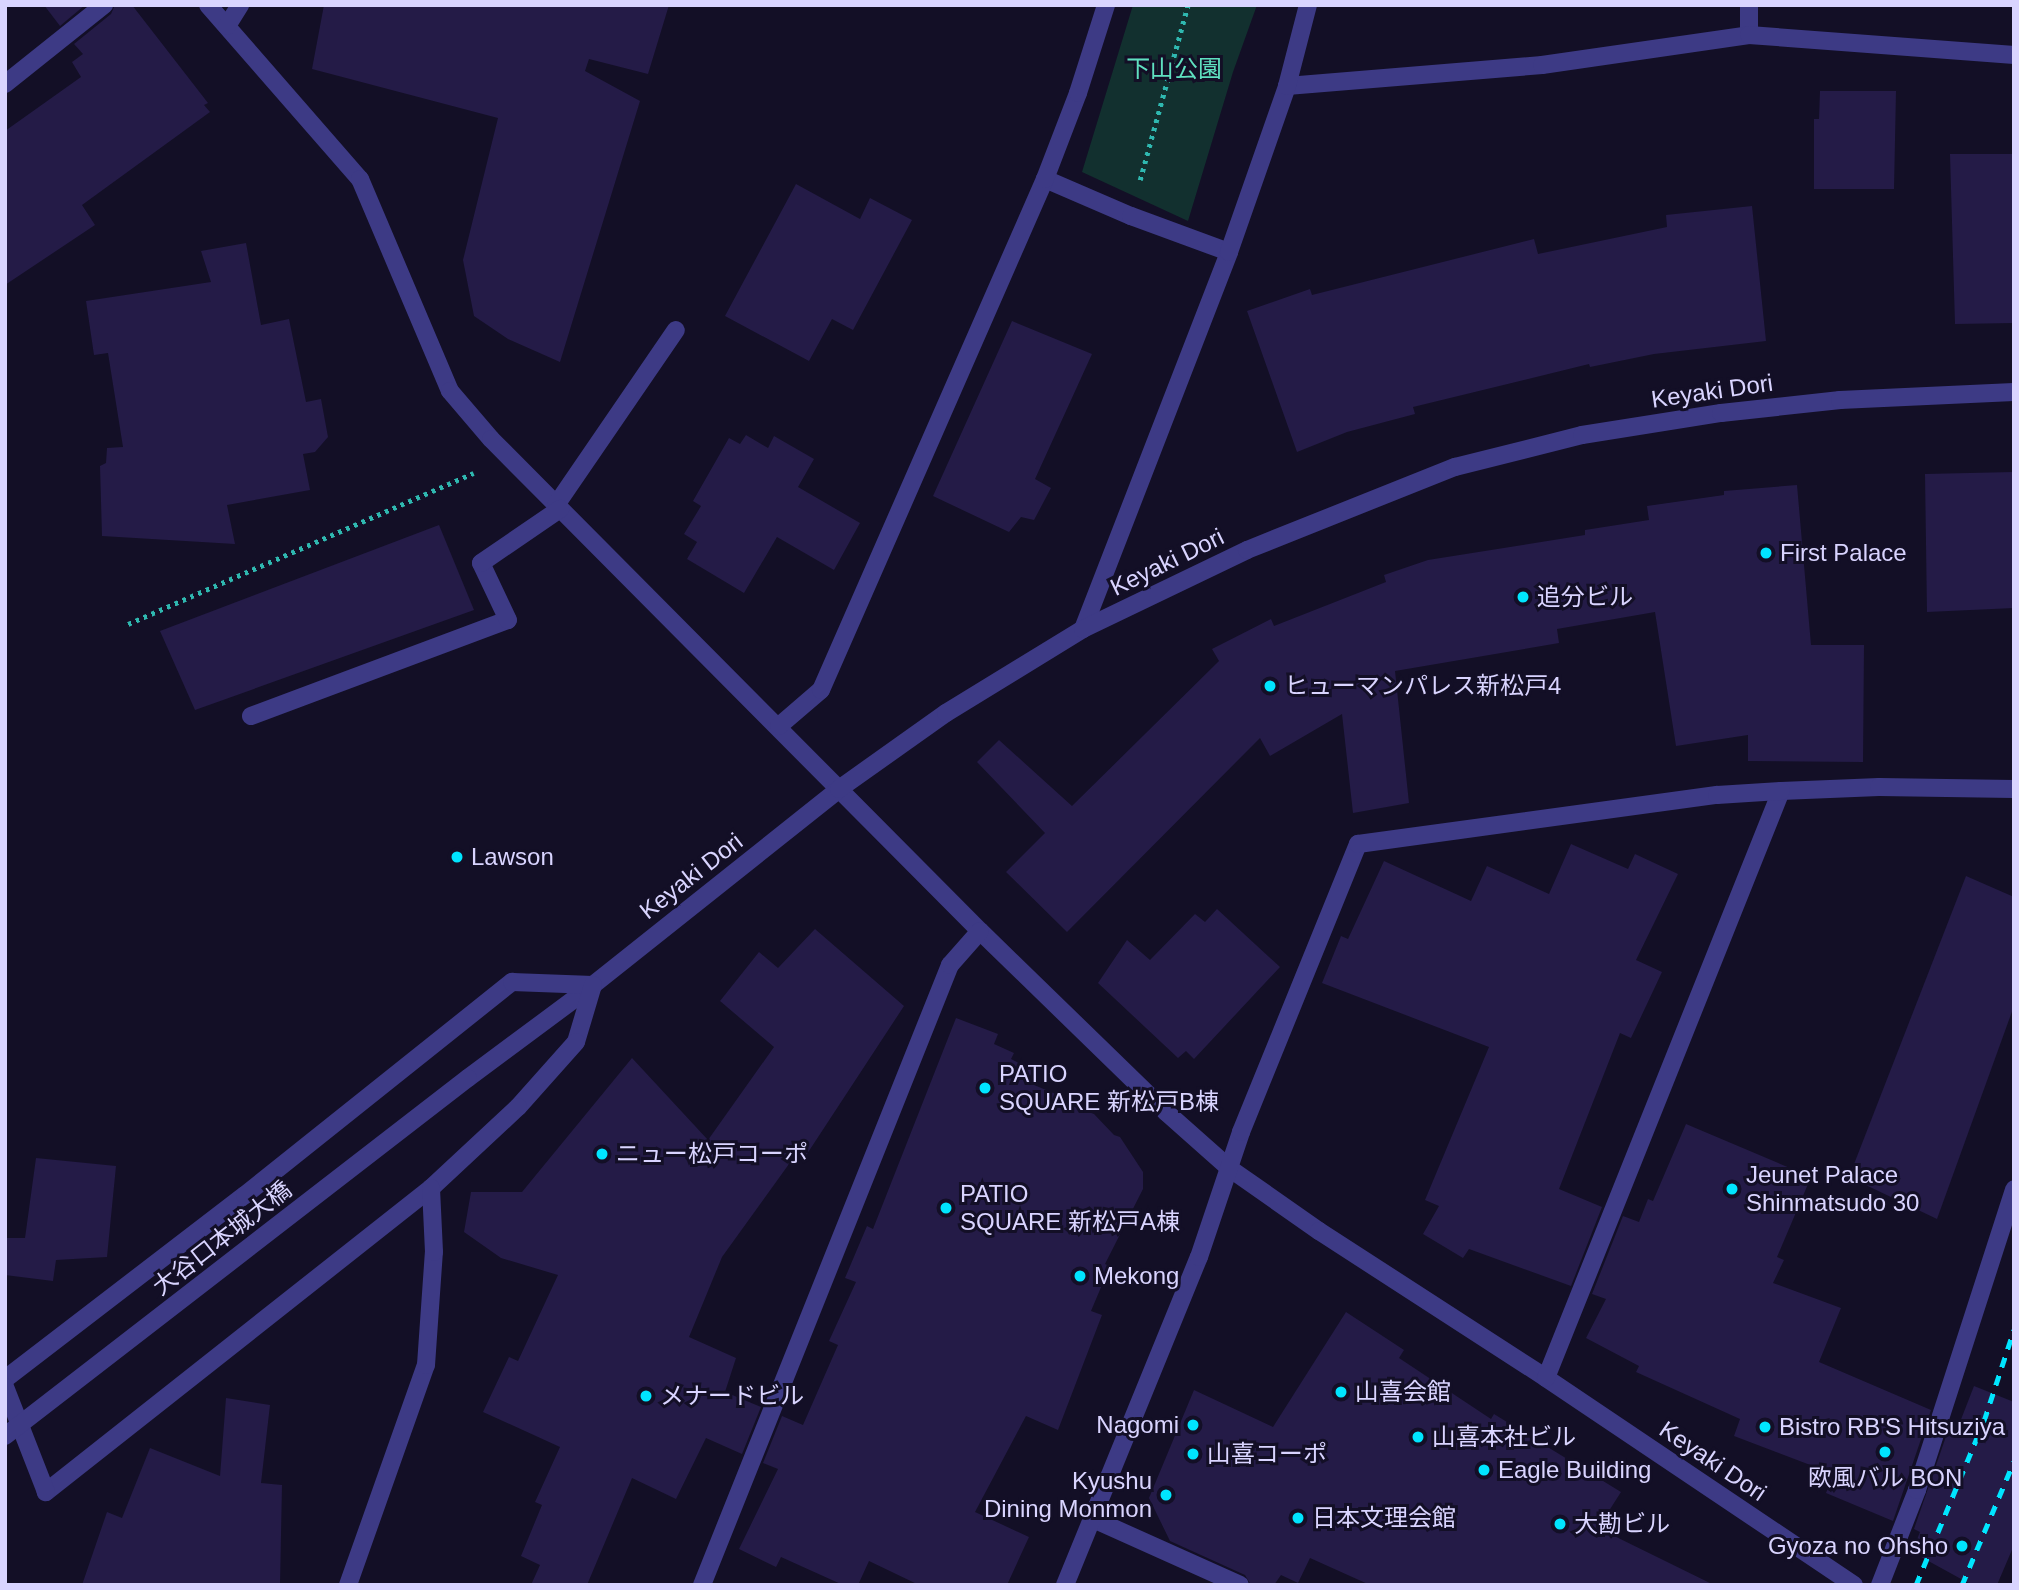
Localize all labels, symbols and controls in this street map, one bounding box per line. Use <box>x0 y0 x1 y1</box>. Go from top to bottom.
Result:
park label: 下山公園 <box>1126 55 1222 83</box>
street label: Keyaki Dori <box>1649 368 1775 414</box>
street label: Keyaki Dori <box>1106 522 1228 602</box>
place label: First Palace <box>1780 539 1907 567</box>
marker: First Palace <box>1758 545 1774 561</box>
place label: 追分ビル <box>1537 583 1633 611</box>
marker: 追分ビル <box>1515 589 1531 605</box>
place label: ヒューマンパレス新松戸4 <box>1284 672 1561 700</box>
marker: ヒューマンパレス新松戸4 <box>1262 678 1278 694</box>
street label: Keyaki Dori <box>634 827 748 925</box>
place label: Lawson <box>471 843 554 871</box>
marker: Lawson <box>449 849 465 865</box>
place label: PATIO SQUARE 新松戸B棟 <box>999 1060 1219 1116</box>
marker: PATIO SQUARE 新松戸B棟 <box>977 1080 993 1096</box>
place label: ニュー松戸コーポ <box>616 1140 808 1168</box>
marker: ニュー松戸コーポ <box>594 1146 610 1162</box>
place label: Jeunet Palace Shinmatsudo 30 <box>1746 1161 1919 1217</box>
street label: 大谷口本城大橋 <box>147 1175 297 1301</box>
place label: PATIO SQUARE 新松戸A棟 <box>960 1180 1180 1236</box>
marker: Jeunet Palace Shinmatsudo 30 <box>1724 1181 1740 1197</box>
marker: PATIO SQUARE 新松戸A棟 <box>938 1200 954 1216</box>
place label: Mekong <box>1094 1262 1179 1290</box>
marker: Mekong <box>1072 1268 1088 1284</box>
place label: 山喜会館 <box>1355 1378 1451 1406</box>
place label: メナードビル <box>660 1382 804 1410</box>
marker: 山喜会館 <box>1333 1384 1349 1400</box>
marker: メナードビル <box>638 1388 654 1404</box>
place label: Nagomi <box>1096 1411 1179 1439</box>
place label: Bistro RB'S Hitsuziya <box>1779 1413 2005 1441</box>
street label: Keyaki Dori <box>1654 1415 1772 1507</box>
marker: Nagomi <box>1185 1417 1201 1433</box>
marker: Bistro RB'S Hitsuziya <box>1757 1419 1773 1435</box>
place label: 山喜本社ビル <box>1432 1423 1576 1451</box>
marker: 山喜本社ビル <box>1410 1429 1426 1445</box>
place label: 山喜コーポ <box>1207 1440 1327 1468</box>
marker: 欧風バル BON <box>1877 1444 1893 1460</box>
marker: 山喜コーポ <box>1185 1446 1201 1462</box>
place label: Eagle Building <box>1498 1456 1651 1484</box>
marker: Eagle Building <box>1476 1462 1492 1478</box>
place label: 欧風バル BON <box>1808 1464 1962 1492</box>
place label: Kyushu Dining Monmon <box>984 1467 1152 1523</box>
marker: Kyushu Dining Monmon <box>1158 1487 1174 1503</box>
place label: 日本文理会館 <box>1312 1504 1456 1532</box>
marker: 日本文理会館 <box>1290 1510 1306 1526</box>
place label: 大勘ビル <box>1574 1510 1670 1538</box>
marker: 大勘ビル <box>1552 1516 1568 1532</box>
place label: Gyoza no Ohsho <box>1768 1532 1948 1560</box>
marker: Gyoza no Ohsho <box>1954 1538 1970 1554</box>

